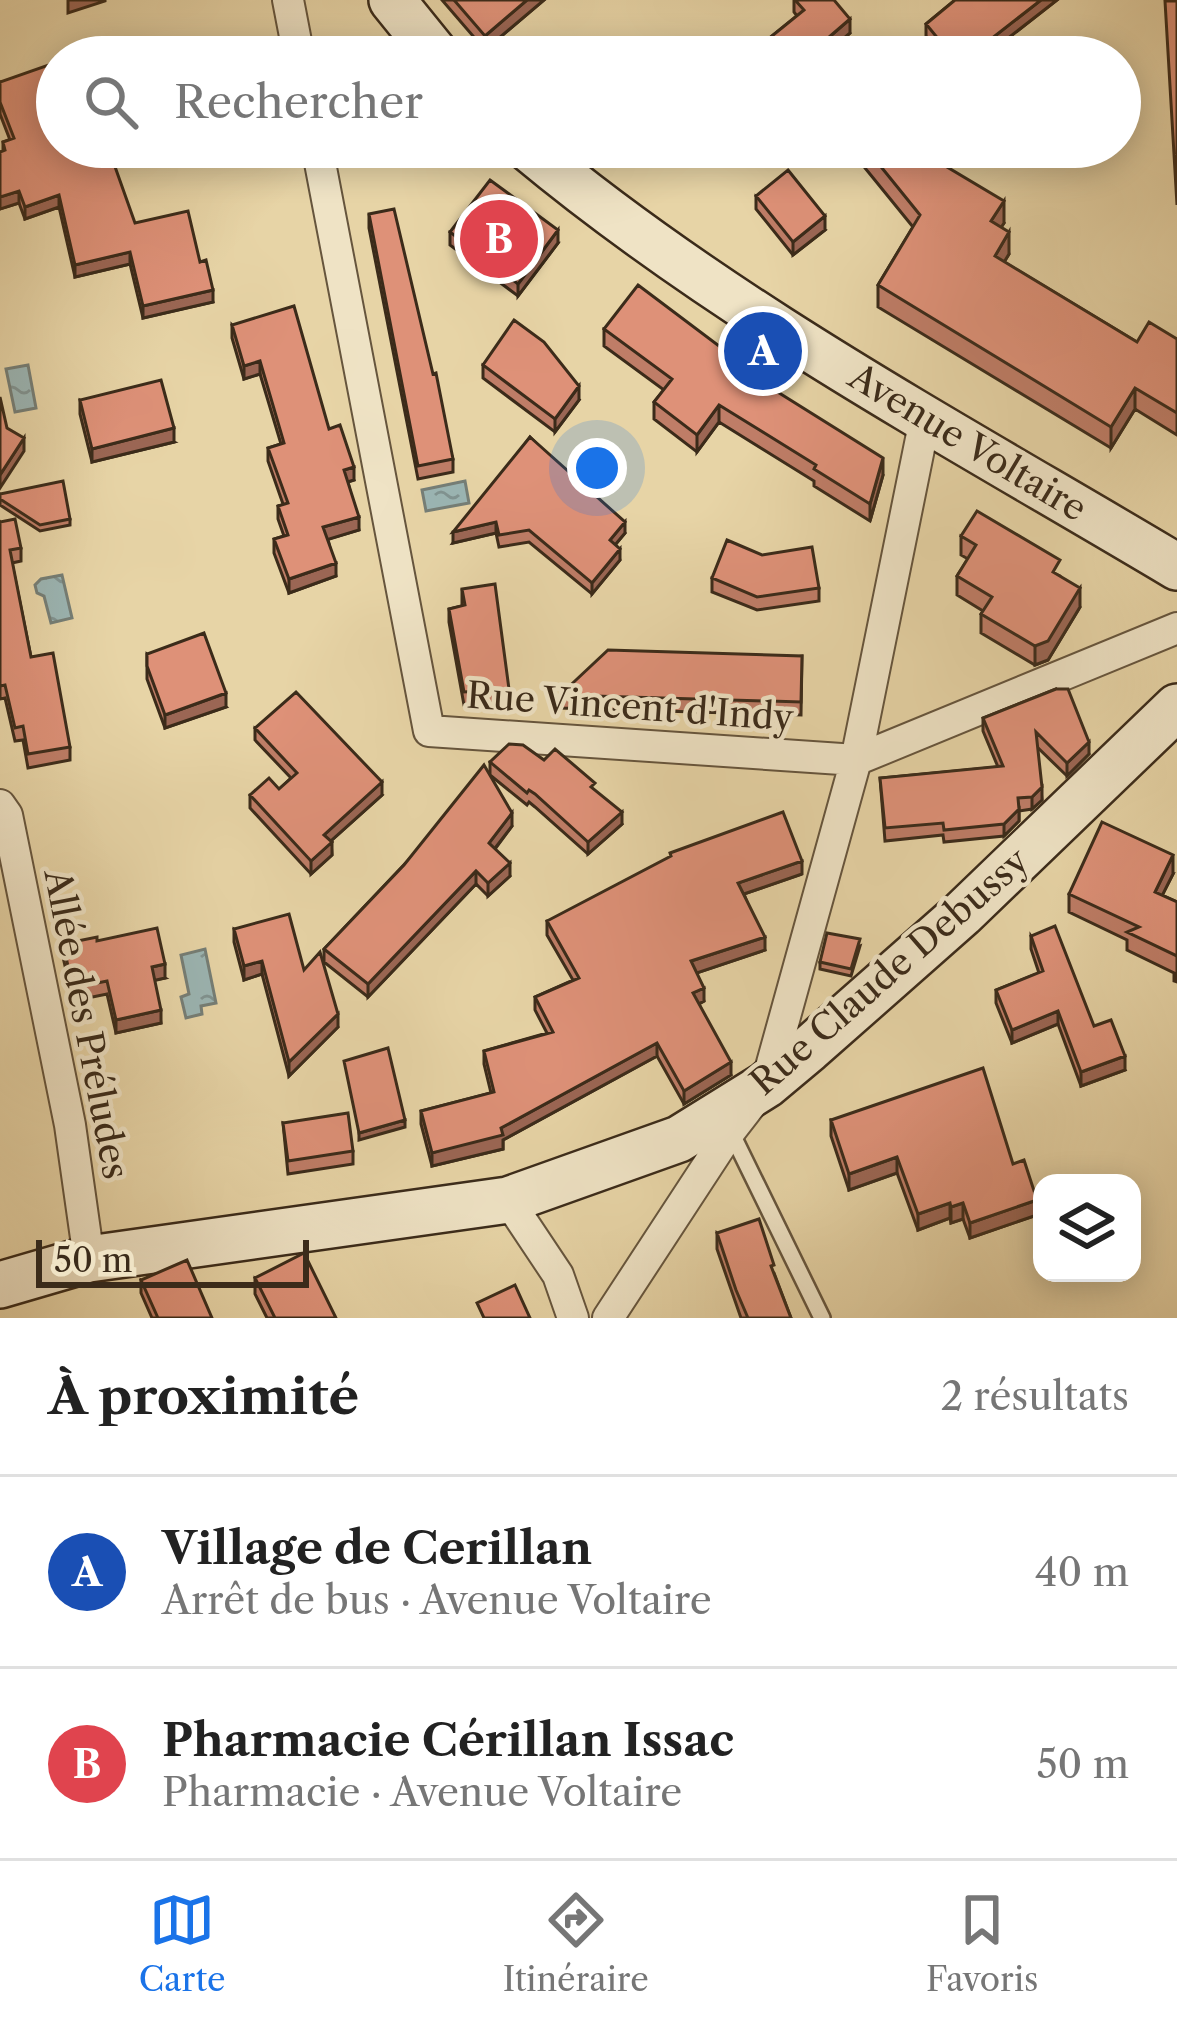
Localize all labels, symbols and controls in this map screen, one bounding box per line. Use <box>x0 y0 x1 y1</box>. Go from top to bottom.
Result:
search box <box>36 36 1141 168</box>
icon: search <box>78 69 144 135</box>
text: Rechercher <box>174 74 423 130</box>
pin: B <box>460 194 538 284</box>
pin: A <box>724 306 802 396</box>
street label: Avenue Voltaire <box>840 353 1095 530</box>
your location <box>567 438 627 498</box>
street label: Rue Vincent d'Indy <box>465 673 796 739</box>
street label: Rue Claude Debussy <box>741 838 1038 1104</box>
street label: Allée des Préludes <box>35 864 139 1183</box>
map controls <box>1033 1174 1141 1282</box>
button: layers <box>1033 1174 1141 1282</box>
scale bar <box>36 1234 309 1287</box>
text: 50 m <box>54 1240 132 1281</box>
text: À proximité <box>48 1365 359 1427</box>
text: 2 résultats <box>941 1372 1129 1420</box>
text: Village de Cerillan <box>162 1520 592 1576</box>
text: A <box>72 1548 102 1596</box>
text: 40 m <box>1035 1548 1129 1596</box>
text: Arrêt de bus · Avenue Voltaire <box>162 1576 712 1624</box>
text: Pharmacie Cérillan Issac <box>162 1712 734 1768</box>
text: B <box>73 1740 102 1788</box>
text: 50 m <box>1036 1740 1129 1788</box>
text: Pharmacie · Avenue Voltaire <box>162 1768 682 1816</box>
tab: Carte <box>139 1887 226 2000</box>
tab: Itinéraire <box>503 1887 649 2000</box>
tab: Favoris <box>926 1887 1038 2000</box>

